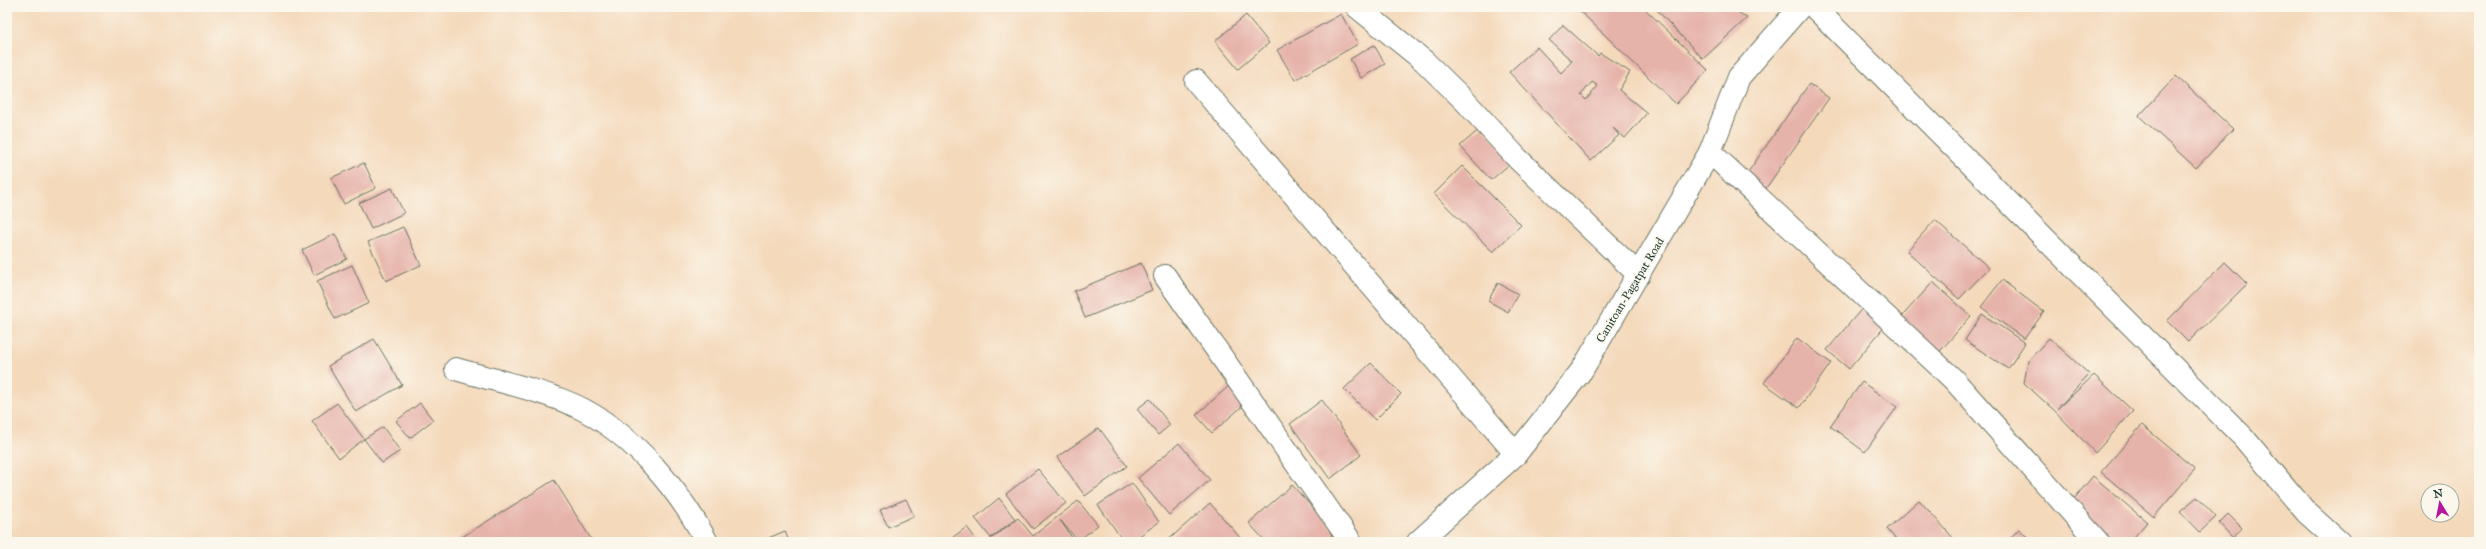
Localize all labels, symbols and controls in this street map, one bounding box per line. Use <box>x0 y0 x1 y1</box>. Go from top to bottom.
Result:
street label: Canitoan-Pagatpat Road <box>1593 235 1668 346</box>
north arrow <box>2420 483 2460 523</box>
text: N <box>2433 486 2445 501</box>

